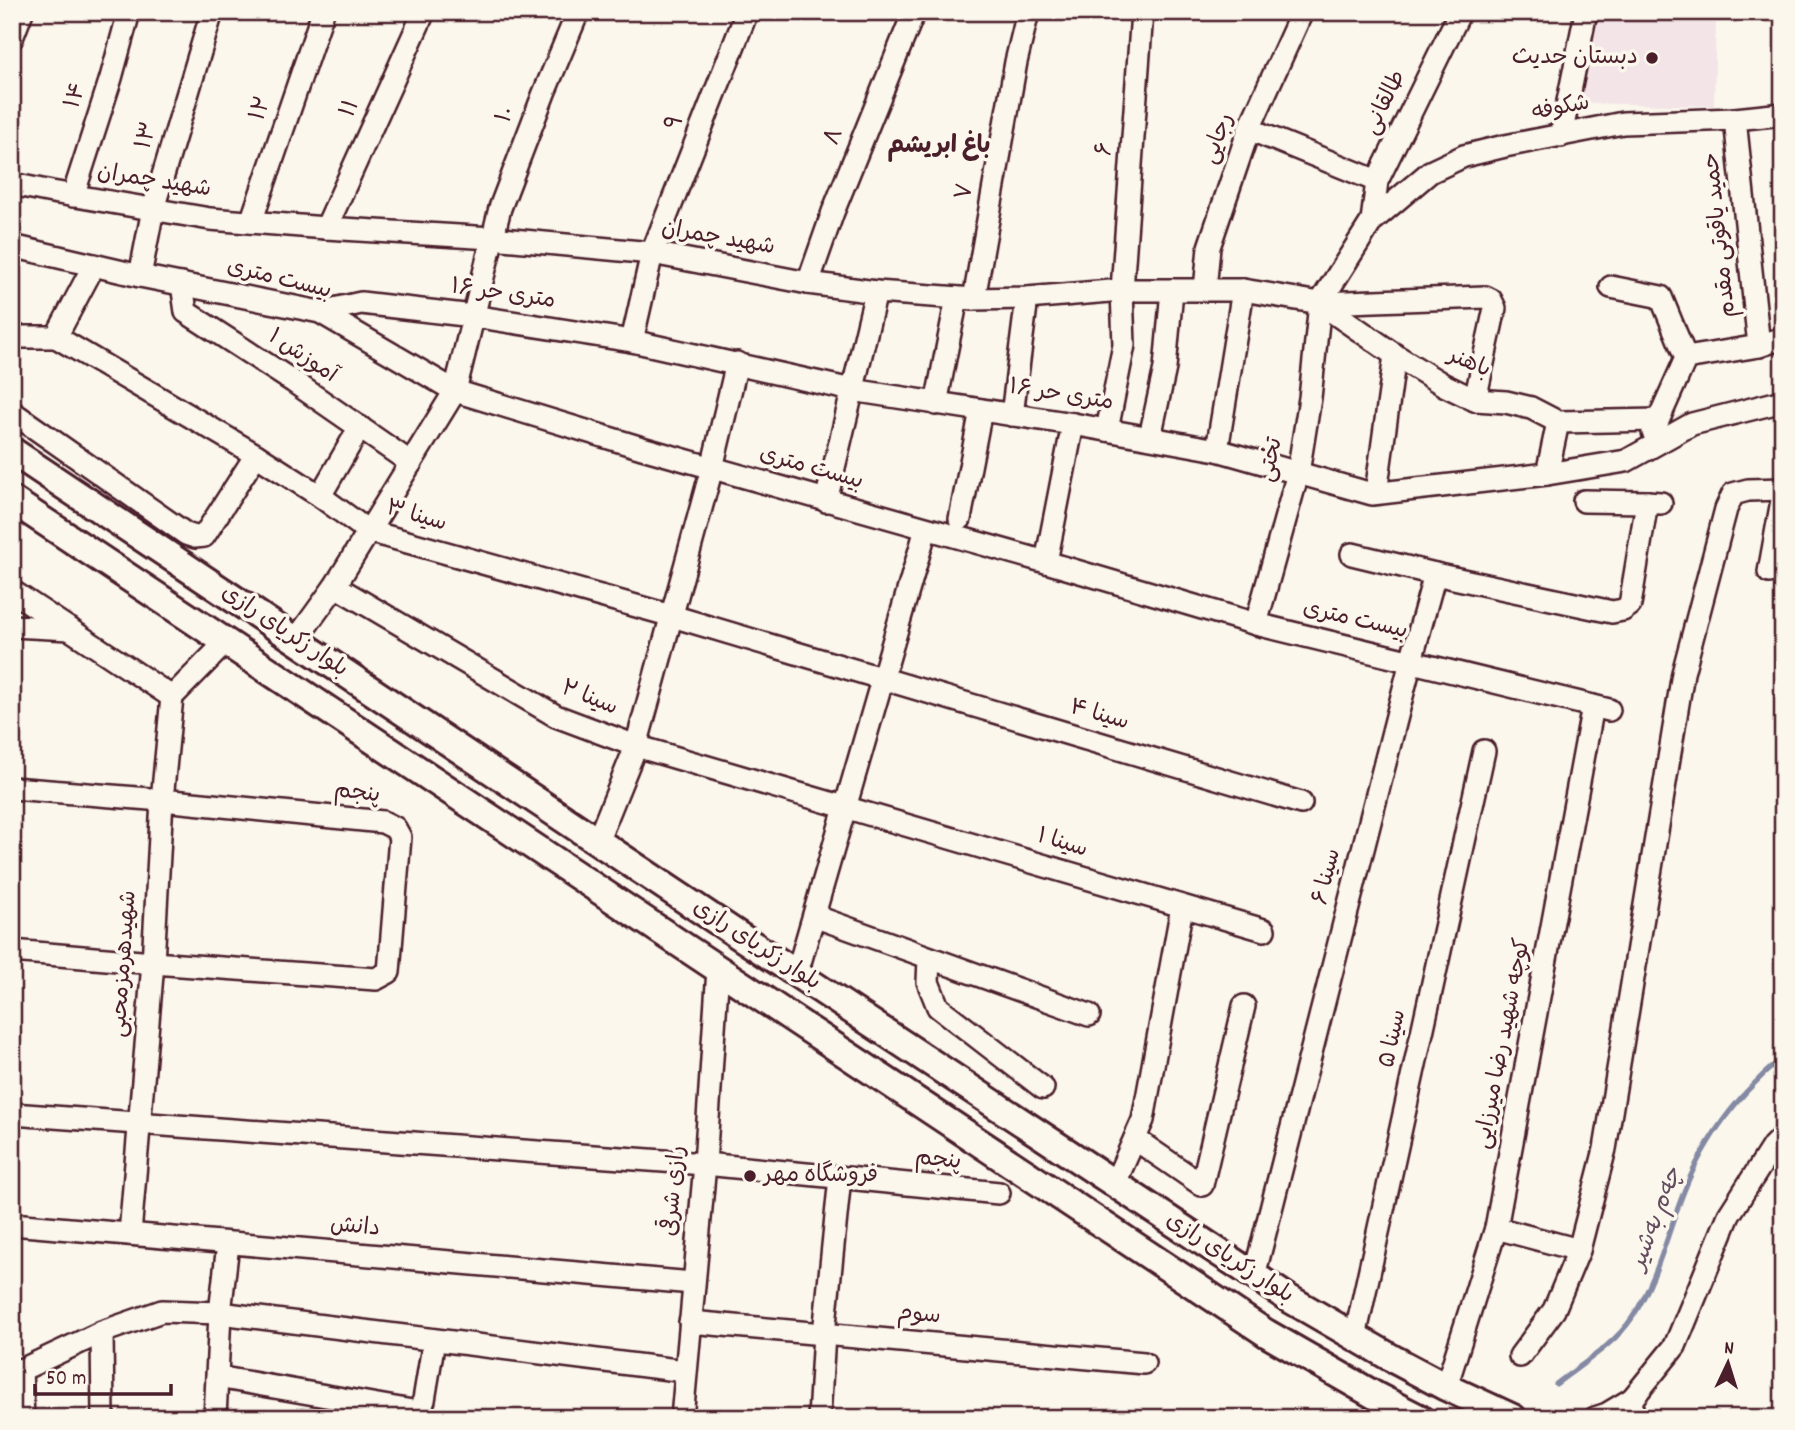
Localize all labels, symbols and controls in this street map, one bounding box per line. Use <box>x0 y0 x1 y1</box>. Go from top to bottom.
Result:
place label: دبستان حدیث <box>1512 42 1638 75</box>
marker: دبستان حدیث <box>1644 50 1660 66</box>
street label: طالقانی <box>1356 65 1416 141</box>
street label: ۱۴ <box>57 79 97 113</box>
street label: شکوفه <box>1529 87 1593 131</box>
street label: ۱۲ <box>243 92 281 126</box>
street label: ۱۱ <box>333 95 369 123</box>
street label: ۱۰ <box>489 102 525 128</box>
street label: رجایی <box>1195 109 1243 169</box>
street label: ۹ <box>658 110 694 136</box>
street label: ۱۳ <box>128 118 168 154</box>
street label: ۸ <box>817 123 853 151</box>
district label: باغ ابریشم <box>888 130 990 164</box>
street label: ۶ <box>1089 141 1123 157</box>
street label: حمید یاقوتی مقدم <box>1696 151 1746 319</box>
street label: شهید چمران <box>95 157 213 207</box>
street label: ۷ <box>948 181 984 203</box>
street label: شهید چمران <box>659 213 777 265</box>
street label: بیست متری <box>223 251 335 309</box>
street label: ۱۶ متری حر <box>448 271 558 319</box>
street label: آموزش ۱ <box>261 322 345 393</box>
street label: باهنر <box>1441 340 1495 388</box>
street label: ۱۶ متری حر <box>1006 371 1116 421</box>
street label: تختی <box>1251 434 1293 485</box>
street label: بیست متری <box>755 438 867 500</box>
street label: سینا ۳ <box>382 493 450 541</box>
street label: بلوار زکریای رازی <box>214 577 354 687</box>
street label: بیست متری <box>1299 593 1411 649</box>
street label: سینا ۲ <box>556 673 622 725</box>
street label: سینا ۴ <box>1065 692 1133 740</box>
street label: پنجم <box>332 775 382 813</box>
street label: ۱ سینا <box>1033 821 1091 867</box>
street label: سینا ۶ <box>1305 845 1351 909</box>
street label: شهیدهرمزمحبی <box>103 889 147 1039</box>
street label: بلوار زکریای رازی <box>685 892 827 1000</box>
street label: کوچه شهید رضا میرزایی <box>1467 936 1541 1152</box>
street label: سینا ۵ <box>1372 1007 1416 1071</box>
street label: پنجم <box>913 1142 963 1180</box>
street label: رازی شرقی <box>654 1144 695 1238</box>
place label: فروشگاه مهر <box>762 1160 878 1193</box>
water label: چەم بەشیر <box>1621 1162 1692 1278</box>
marker: فروشگاه مهر <box>742 1168 758 1184</box>
street label: بلوار زکریای رازی <box>1158 1205 1300 1313</box>
street label: دانش <box>329 1209 381 1247</box>
street label: سوم <box>896 1298 942 1334</box>
north arrow <box>1694 1328 1764 1398</box>
text: N <box>1723 1336 1735 1363</box>
scale bar <box>35 1353 172 1397</box>
text: 50 m <box>46 1365 86 1395</box>

